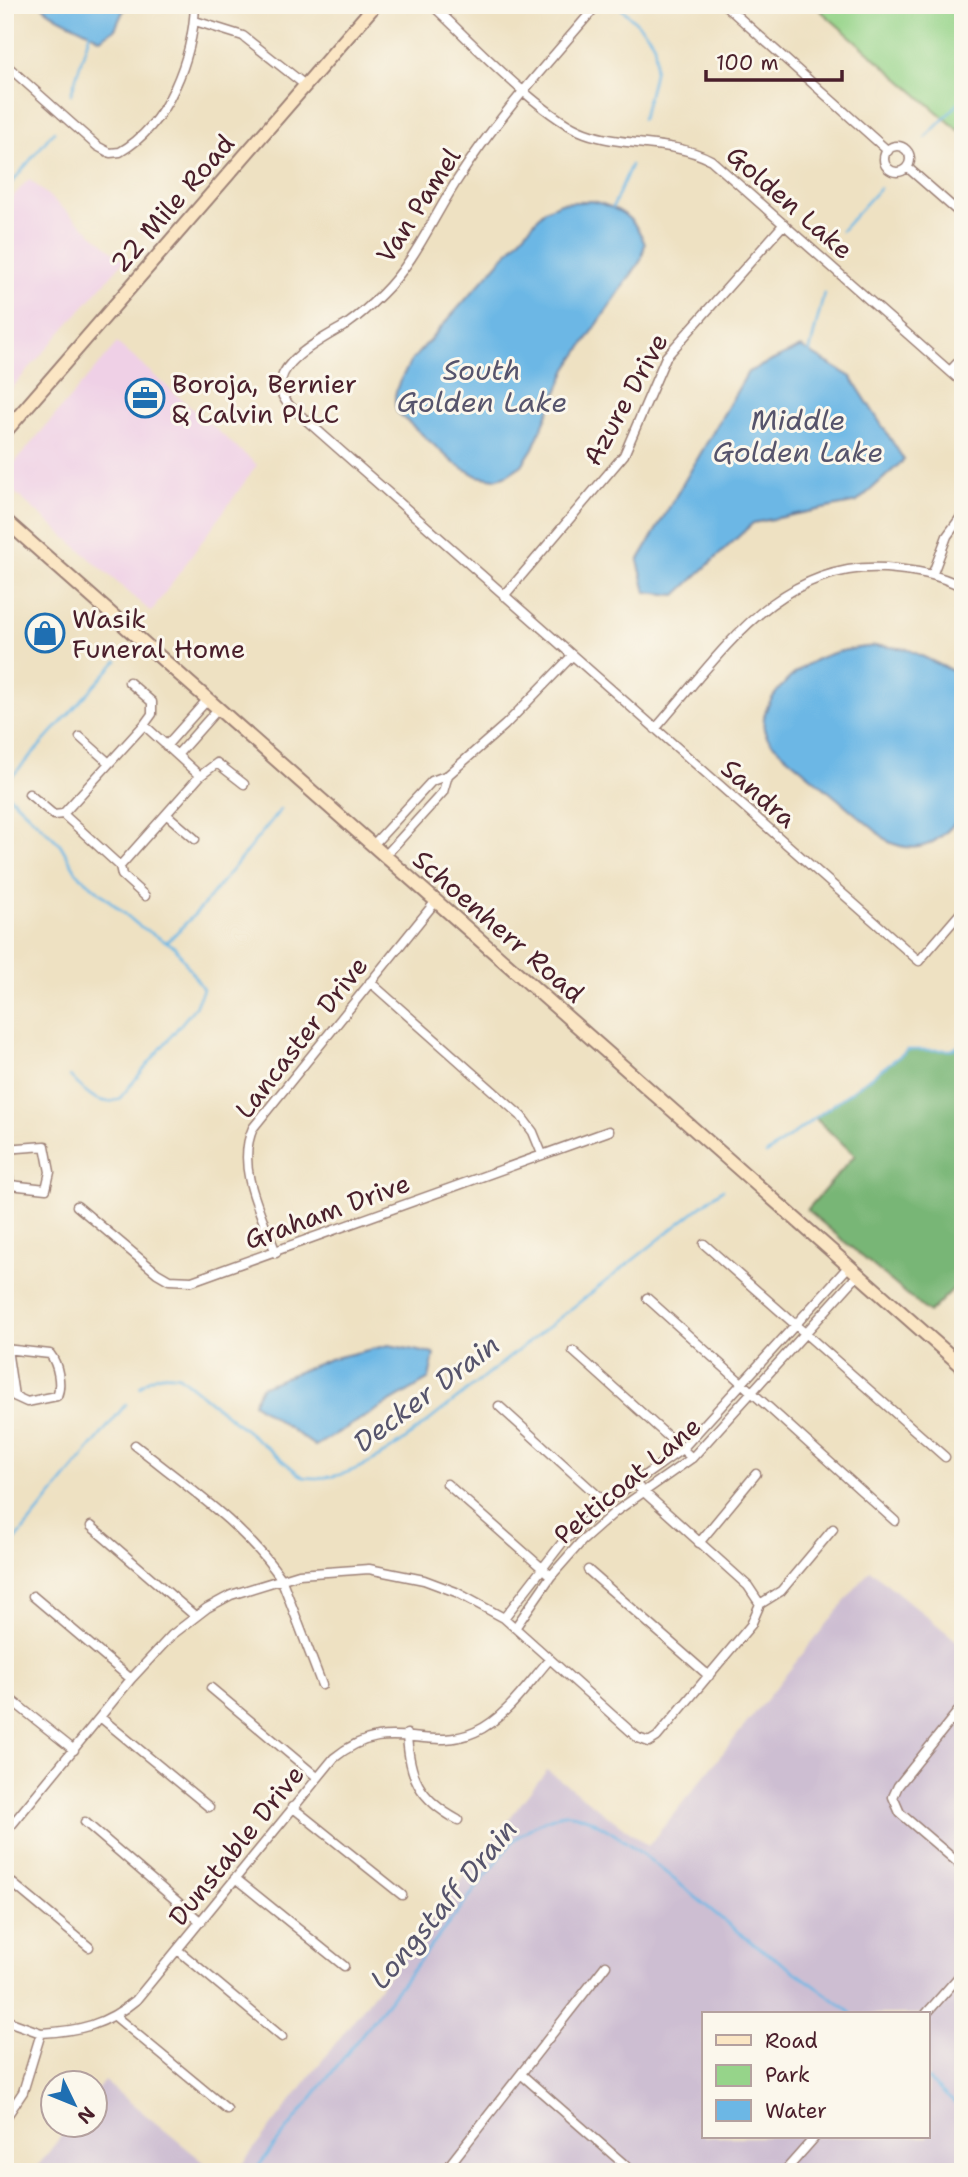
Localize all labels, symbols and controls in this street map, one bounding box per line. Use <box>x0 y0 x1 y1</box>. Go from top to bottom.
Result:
scale bar <box>706 38 842 82</box>
text: 100 m <box>716 49 779 77</box>
street label: 22 Mile Road <box>102 126 242 280</box>
street label: Golden Lake <box>719 137 861 267</box>
street label: Van Pamel <box>368 140 468 269</box>
street label: Azure Drive <box>574 327 676 471</box>
water label: South Golden Lake <box>397 351 567 421</box>
place label: Boroja, Bernier & Calvin PLLC <box>172 366 357 431</box>
office icon: Boroja, Bernier & Calvin PLLC <box>124 377 166 419</box>
water label: Middle Golden Lake <box>713 401 883 471</box>
place label: Wasik Funeral Home <box>72 601 245 666</box>
shop icon: Wasik Funeral Home <box>24 612 66 654</box>
street label: Sandra <box>714 751 804 835</box>
street label: Schoenherr Road <box>406 842 592 1010</box>
street label: Lancaster Drive <box>227 949 375 1125</box>
street label: Graham Drive <box>239 1165 415 1257</box>
water label: Decker Drain <box>345 1325 507 1461</box>
street label: Petticoat Lane <box>546 1408 708 1552</box>
street label: Dunstable Drive <box>160 1757 312 1933</box>
water label: Longstaff Drain <box>361 1811 525 1997</box>
legend <box>702 2012 930 2138</box>
text: Road <box>765 2027 818 2055</box>
text: Park <box>765 2061 810 2089</box>
north arrow <box>38 2068 108 2138</box>
text: Water <box>765 2097 827 2125</box>
text: N <box>72 2101 100 2129</box>

